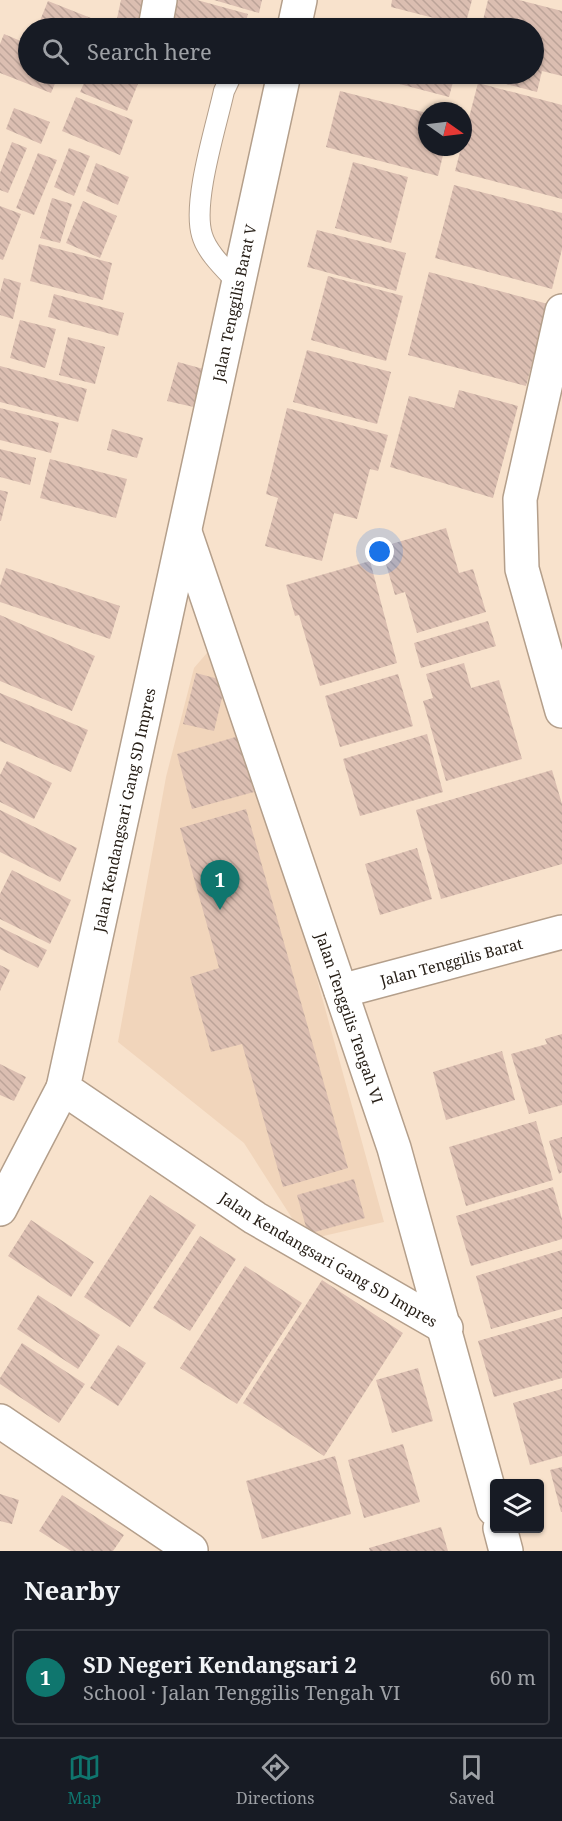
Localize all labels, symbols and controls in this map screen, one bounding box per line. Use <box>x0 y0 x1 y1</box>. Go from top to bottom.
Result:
search box <box>18 18 544 84</box>
icon: search <box>39 35 72 68</box>
text: Search here <box>87 36 212 66</box>
north arrow <box>418 102 472 156</box>
street label: Jalan Tenggilis Barat V <box>207 222 261 385</box>
your location <box>365 537 394 566</box>
street label: Jalan Kendangsari Gang SD Impres <box>88 686 160 935</box>
pin: 1 <box>200 860 240 910</box>
street label: Jalan Tenggilis Tengah VI <box>311 929 388 1106</box>
street label: Jalan Tenggilis Barat <box>377 933 525 990</box>
street label: Jalan Kendangsari Gang SD Impres <box>215 1186 441 1331</box>
map controls <box>490 1479 544 1533</box>
button: layers <box>490 1479 544 1533</box>
text: Nearby <box>24 1572 120 1608</box>
text: SD Negeri Kendangsari 2 <box>83 1649 357 1679</box>
text: 1 <box>40 1664 51 1691</box>
text: 60 m <box>490 1664 536 1691</box>
text: School · Jalan Tenggilis Tengah VI <box>83 1679 400 1706</box>
tab: Map <box>67 1751 101 1809</box>
tab: Directions <box>236 1751 314 1809</box>
tab: Saved <box>449 1751 495 1809</box>

